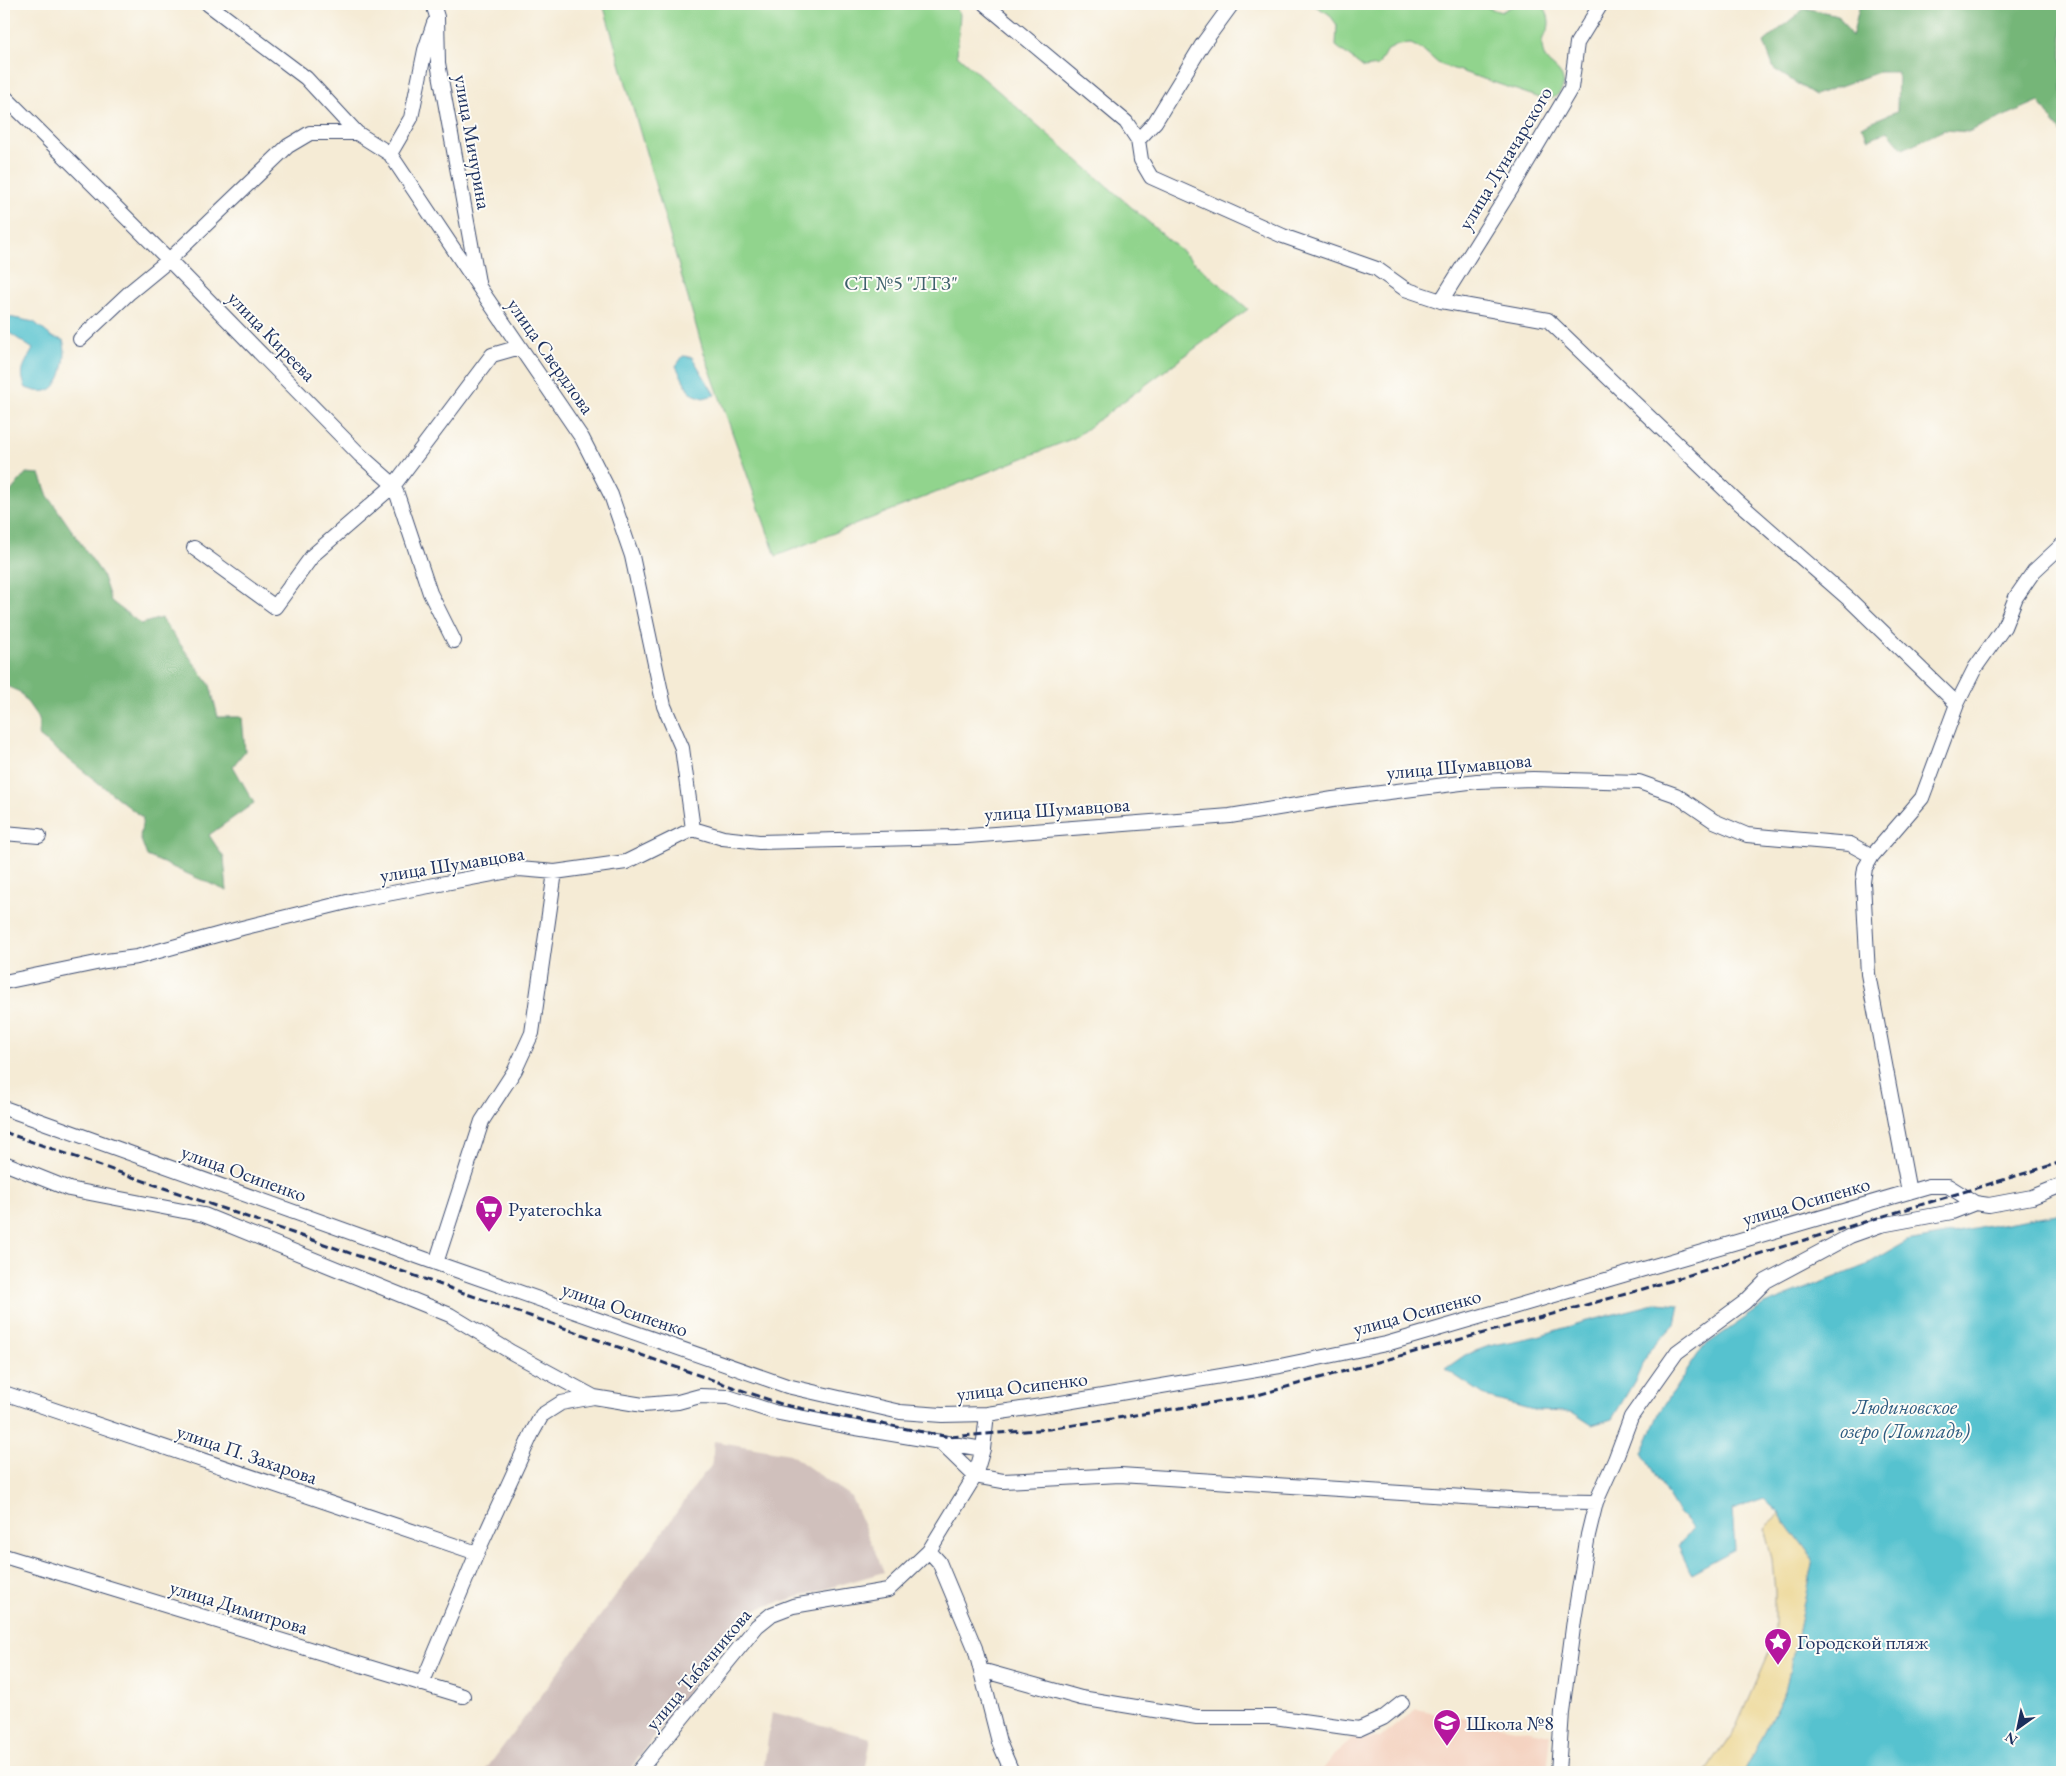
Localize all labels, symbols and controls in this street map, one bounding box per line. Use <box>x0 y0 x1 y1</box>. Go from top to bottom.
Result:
street label: улица Мичурина <box>448 73 498 211</box>
street label: улица Луначарского <box>1452 81 1558 235</box>
park label: СТ №5 "ЛТЗ" <box>844 270 958 296</box>
street label: улица Киреева <box>222 285 322 387</box>
street label: улица Свердлова <box>501 293 601 419</box>
street label: улица Шумавцова <box>1385 747 1533 785</box>
street label: улица Шумавцова <box>983 791 1131 827</box>
street label: улица Шумавцова <box>378 840 526 888</box>
street label: улица Осипенко <box>178 1138 310 1208</box>
street label: улица Осипенко <box>1739 1170 1873 1232</box>
supermarket icon: Pyaterochka <box>474 1194 504 1233</box>
place label: Pyaterochka <box>508 1196 602 1222</box>
street label: улица Осипенко <box>559 1275 692 1343</box>
street label: улица Осипенко <box>1350 1282 1484 1342</box>
street label: улица Осипенко <box>955 1365 1089 1407</box>
water label: Людиновское озеро (Ломпадь) <box>1840 1393 1970 1444</box>
street label: улица П. Захарова <box>173 1418 321 1490</box>
street label: улица Димитрова <box>167 1574 311 1640</box>
street label: улица Табачникова <box>639 1602 757 1735</box>
place icon: Городской пляж <box>1763 1627 1793 1666</box>
place label: Городской пляж <box>1797 1629 1928 1655</box>
north arrow <box>1994 1704 2044 1754</box>
school or university icon: Школа №8 <box>1432 1708 1462 1747</box>
place label: Школа №8 <box>1466 1710 1554 1736</box>
text: N <box>2001 1728 2021 1750</box>

